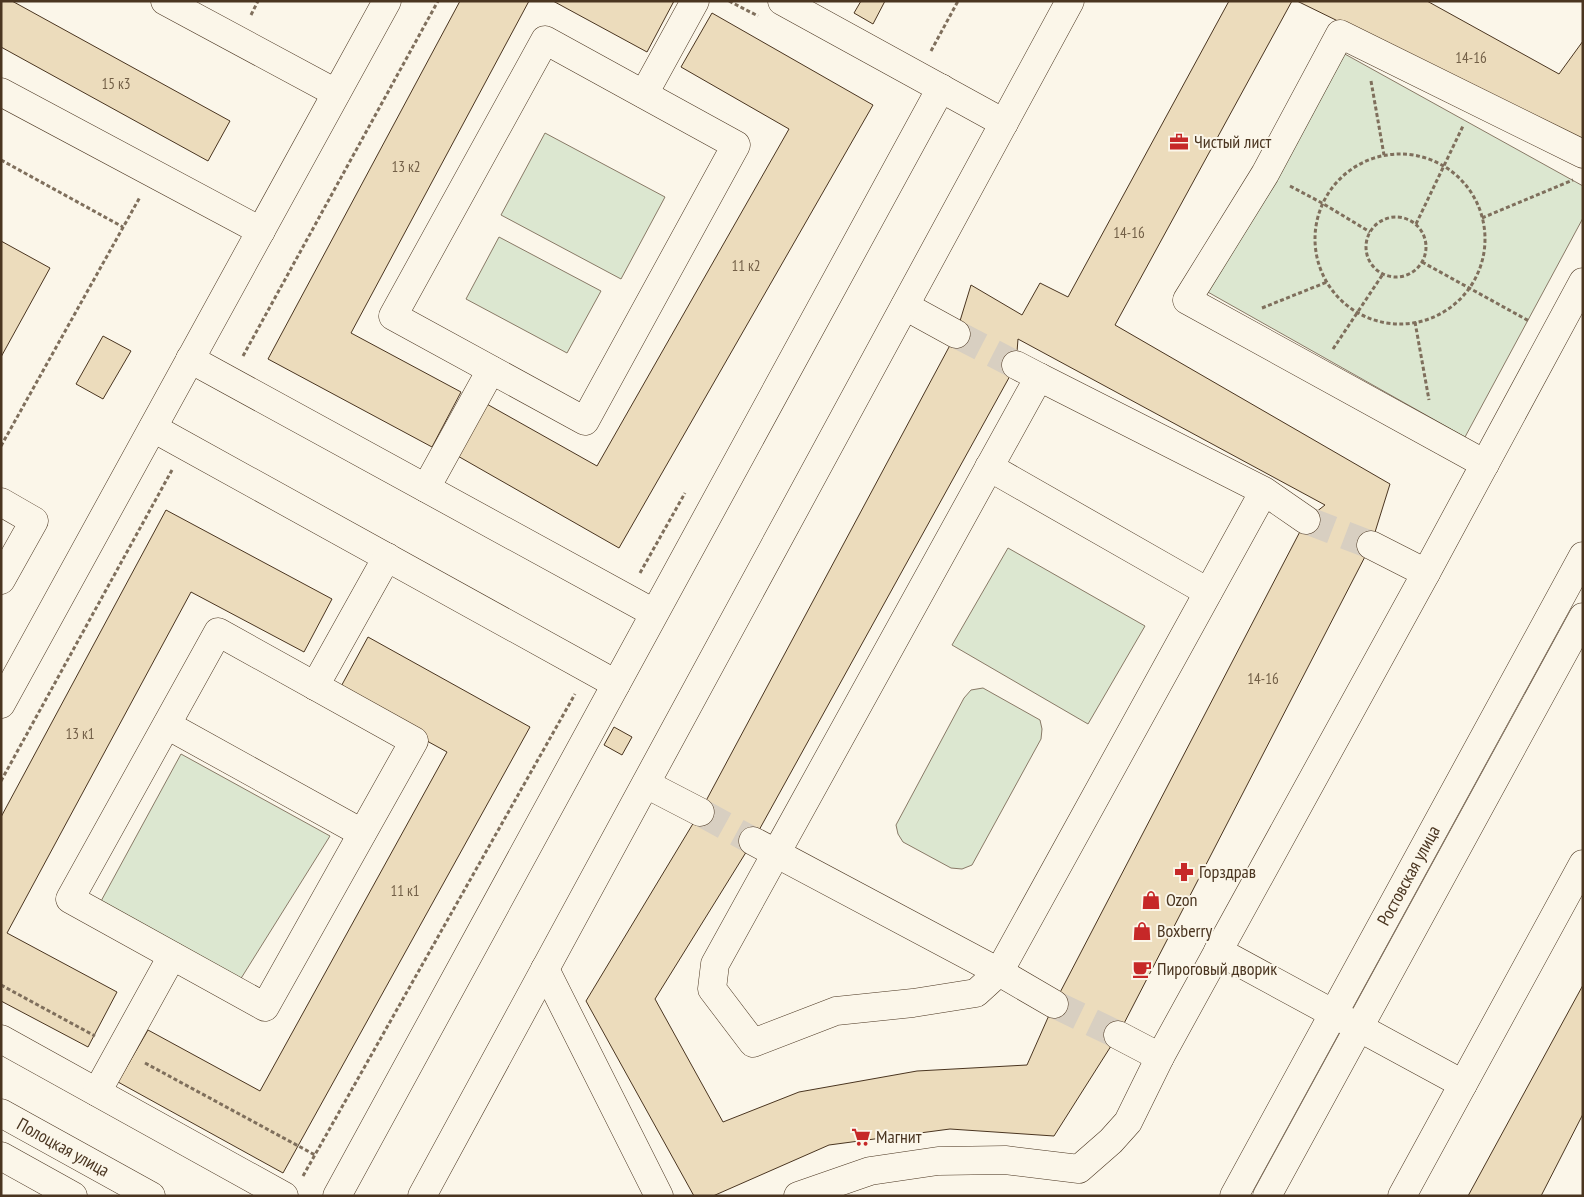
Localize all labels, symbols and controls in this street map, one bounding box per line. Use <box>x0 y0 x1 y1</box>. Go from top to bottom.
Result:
house number: 14-16 <box>1455 48 1487 67</box>
house number: 15 к3 <box>101 74 131 93</box>
place label: Чистый лист <box>1194 130 1272 153</box>
office icon: Чистый лист <box>1168 131 1190 153</box>
house number: 13 к2 <box>391 157 421 176</box>
house number: 14-16 <box>1113 223 1145 242</box>
house number: 11 к2 <box>731 256 761 275</box>
house number: 14-16 <box>1247 669 1279 688</box>
house number: 13 к1 <box>65 724 95 743</box>
street label: Ростовская улица <box>1372 821 1445 929</box>
place label: Горздрав <box>1199 860 1256 883</box>
pharmacy icon: Горздрав <box>1173 861 1195 883</box>
house number: 11 к1 <box>390 881 420 900</box>
place label: Ozon <box>1166 888 1198 911</box>
shop icon: Ozon <box>1140 889 1162 911</box>
place label: Boxberry <box>1157 919 1212 942</box>
shop icon: Boxberry <box>1131 920 1153 942</box>
place label: Пироговый дворик <box>1157 957 1277 980</box>
cafe icon: Пироговый дворик <box>1131 958 1153 980</box>
street label: Полоцкая улица <box>13 1112 114 1182</box>
place label: Магнит <box>876 1125 922 1148</box>
supermarket icon: Магнит <box>850 1126 872 1148</box>

